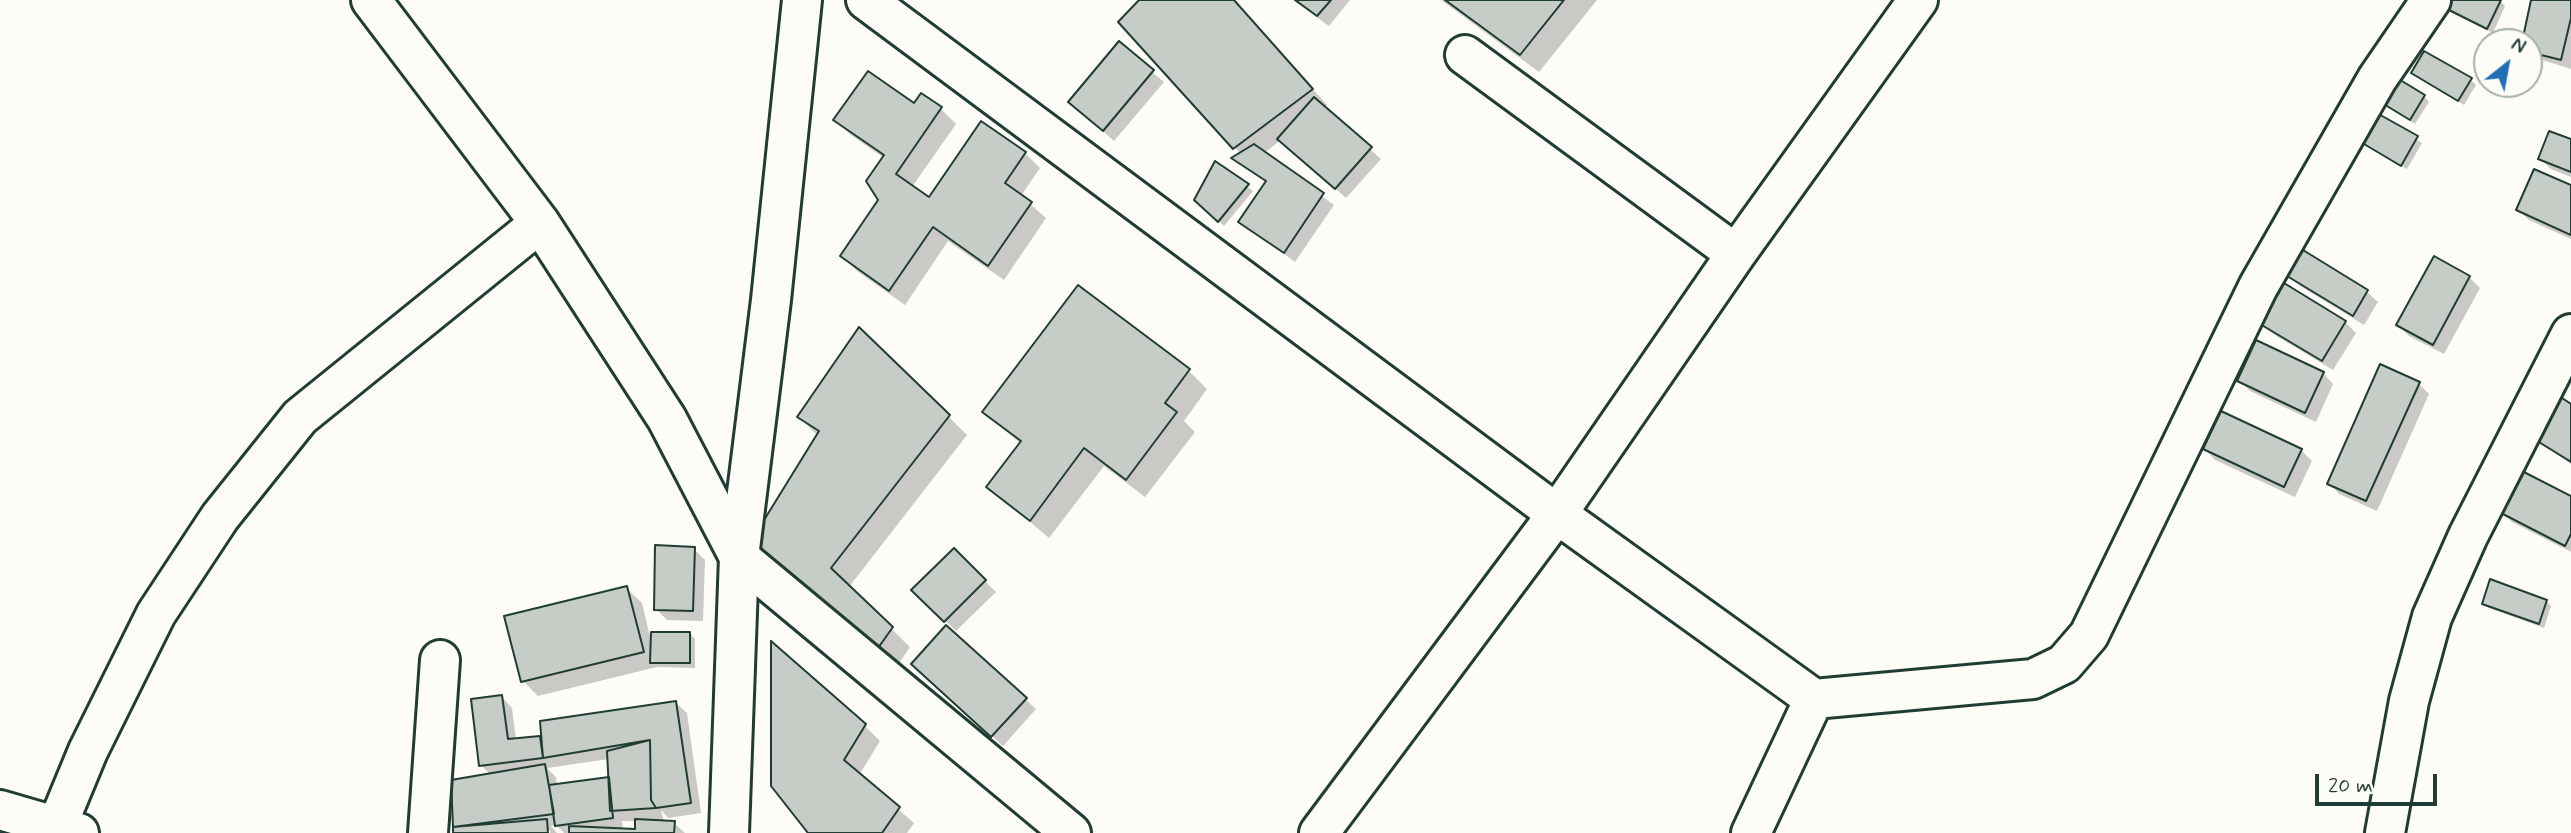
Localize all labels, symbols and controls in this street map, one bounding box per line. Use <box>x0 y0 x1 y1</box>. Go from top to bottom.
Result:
north arrow <box>2473 28 2543 98</box>
text: N <box>2506 32 2530 60</box>
scale bar <box>2319 760 2442 804</box>
text: 20 m <box>2328 772 2373 800</box>

